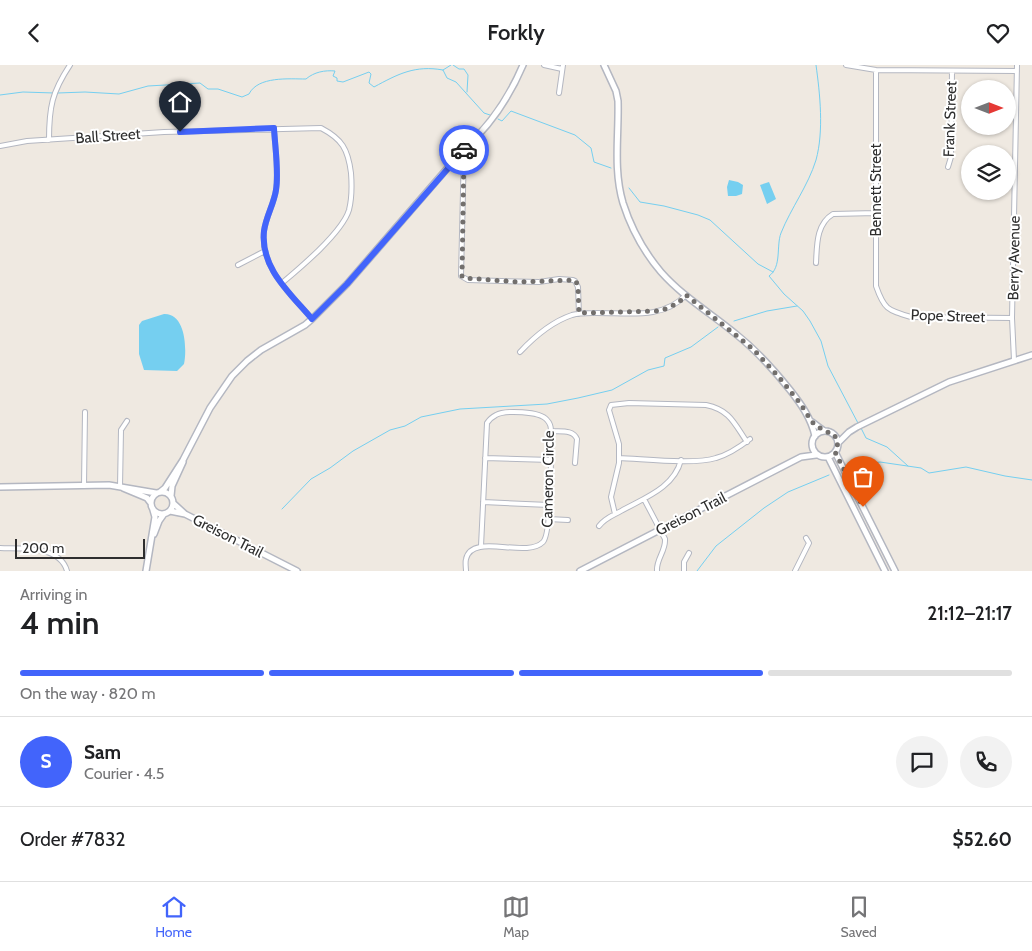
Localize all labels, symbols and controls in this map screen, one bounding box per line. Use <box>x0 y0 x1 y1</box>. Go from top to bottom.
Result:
icon: back <box>20 19 48 47</box>
text: Forkly <box>487 19 545 46</box>
icon: heart <box>984 19 1012 47</box>
north arrow <box>961 80 1016 135</box>
map controls <box>961 80 1016 200</box>
pin <box>159 81 201 132</box>
street label: Frank Street <box>940 81 960 157</box>
icon: home <box>166 88 194 116</box>
street label: Ball Street <box>75 125 141 147</box>
courier <box>439 125 489 175</box>
icon: car <box>450 136 478 164</box>
street label: Bennett Street <box>867 143 885 237</box>
button: layers <box>961 145 1016 200</box>
street label: Berry Avenue <box>1004 215 1024 300</box>
street label: Pope Street <box>910 306 986 326</box>
street label: Cameron Circle <box>538 430 558 528</box>
pin <box>842 456 884 507</box>
icon: bag <box>849 463 877 491</box>
street label: Greison Trail <box>653 488 730 539</box>
street label: Greison Trail <box>190 511 267 562</box>
scale bar <box>15 536 145 559</box>
text: 200 m <box>22 539 64 557</box>
text: Arriving in <box>20 585 87 604</box>
text: 21:12–21:17 <box>927 602 1012 625</box>
text: 4 min <box>20 603 100 642</box>
text: On the way · 820 m <box>20 684 155 703</box>
button: chat <box>896 736 948 788</box>
button: phone <box>960 736 1012 788</box>
text: Sam <box>84 741 121 764</box>
text: S <box>40 750 52 773</box>
text: Courier · 4.5 <box>84 764 165 783</box>
text: Order #7832 <box>20 828 126 851</box>
text: $52.60 <box>952 828 1012 851</box>
tab: Home <box>155 893 192 941</box>
tab: Map <box>502 893 530 941</box>
tab: Saved <box>841 893 877 941</box>

